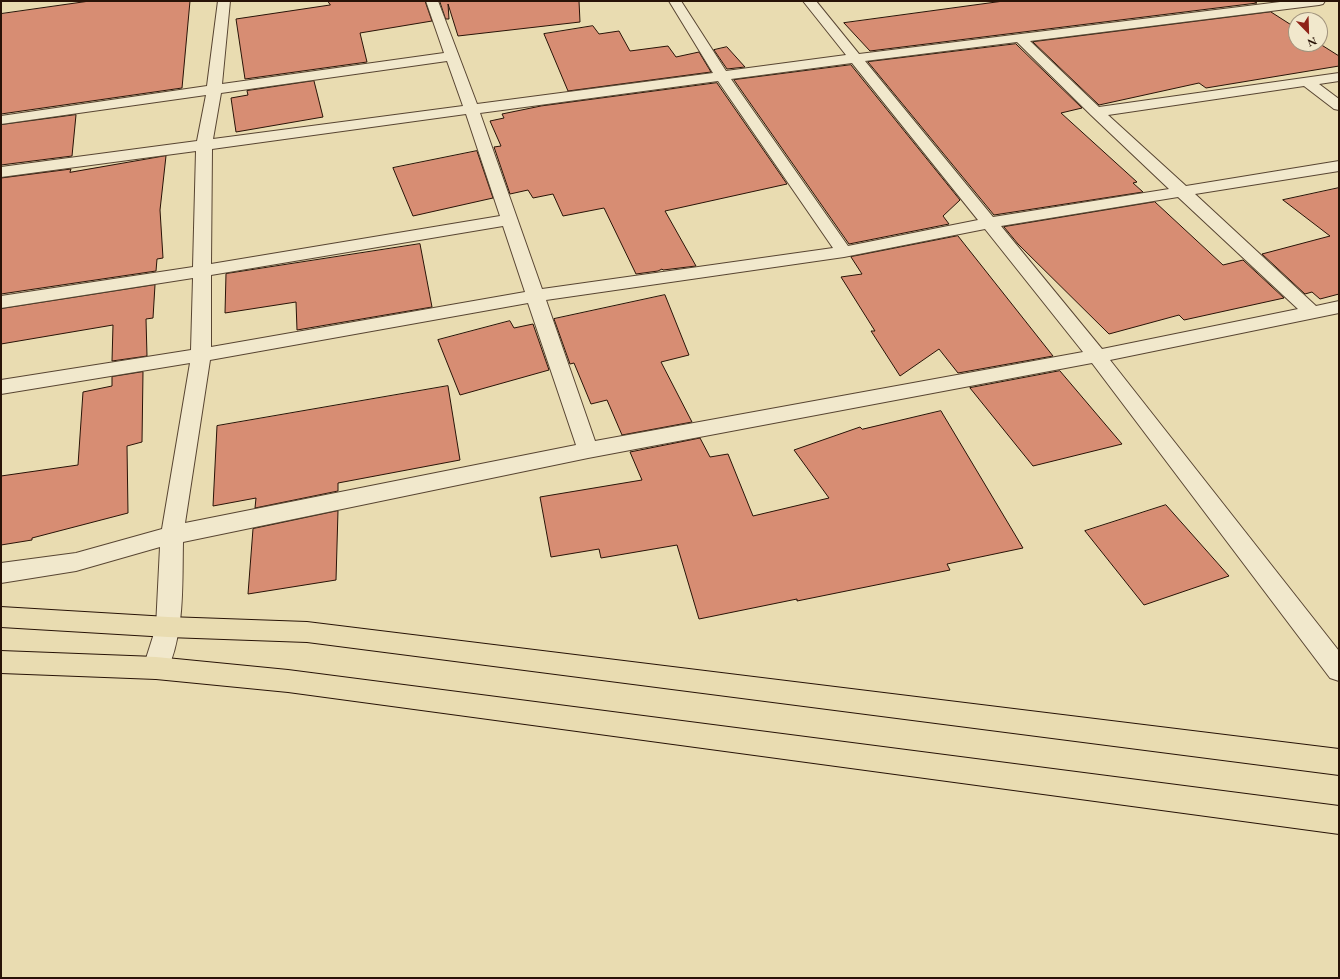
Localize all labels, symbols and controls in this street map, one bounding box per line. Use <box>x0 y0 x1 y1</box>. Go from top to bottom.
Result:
north arrow <box>1288 12 1328 52</box>
text: N <box>1305 34 1319 50</box>

